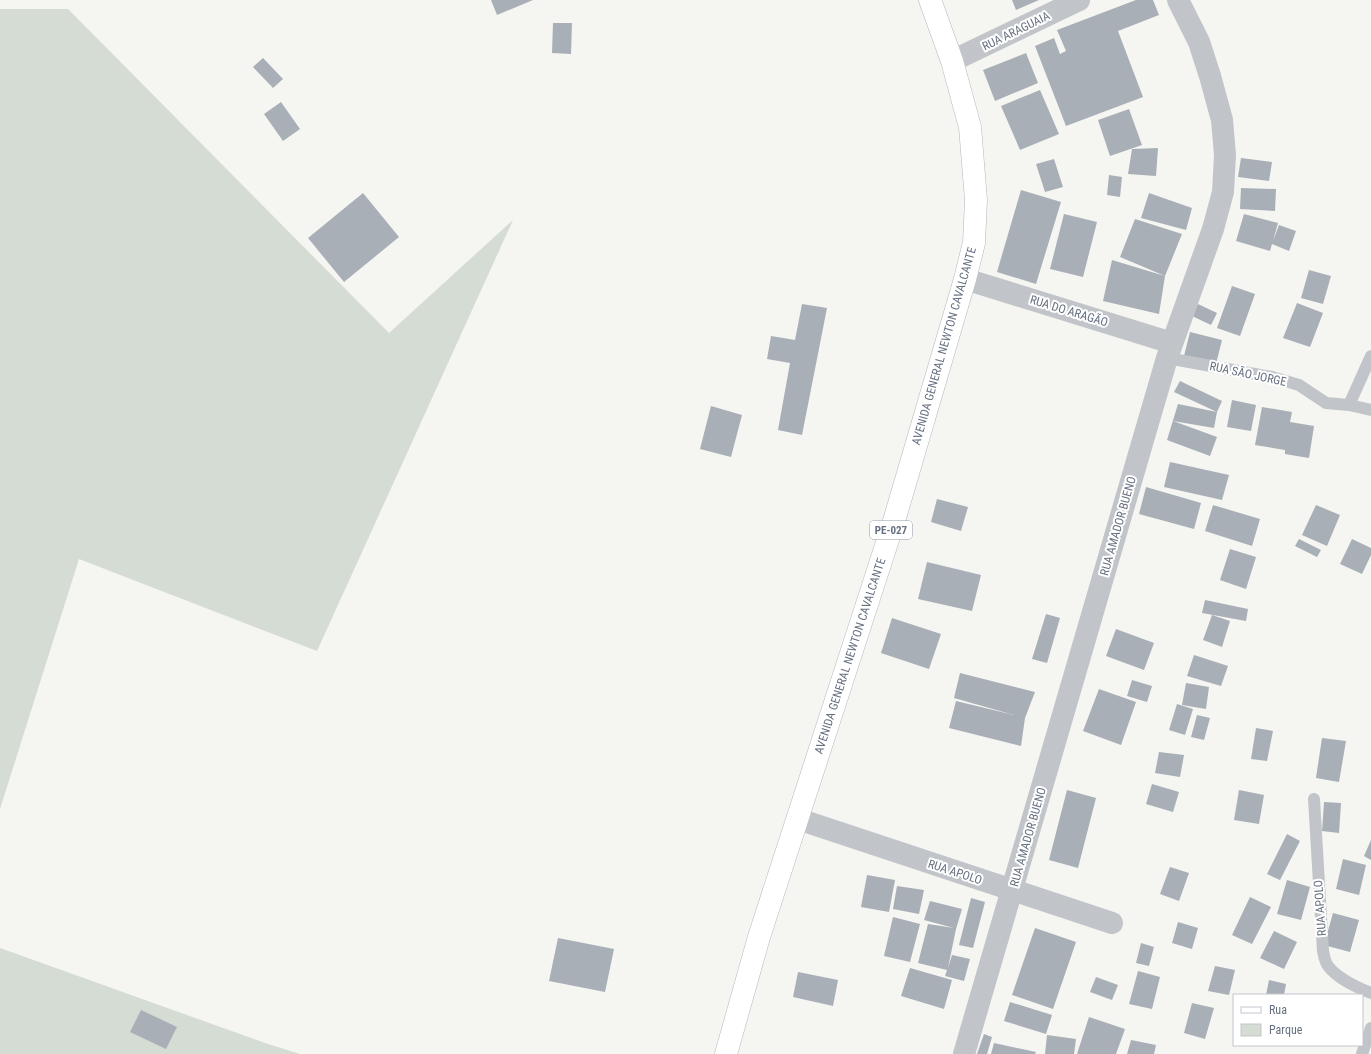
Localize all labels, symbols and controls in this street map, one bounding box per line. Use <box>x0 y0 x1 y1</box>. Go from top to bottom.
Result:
street label: RUA ARAGUAIA <box>980 9 1052 53</box>
street label: AVENIDA GENERAL NEWTON CAVALCANTE <box>909 245 979 447</box>
street label: RUA DO ARAGÃO <box>1028 291 1110 330</box>
street label: RUA SÃO JORGE <box>1208 357 1288 389</box>
street label: RUA AMADOR BUENO <box>1097 475 1139 577</box>
road number: PE-027 <box>870 521 912 539</box>
street label: AVENIDA GENERAL NEWTON CAVALCANTE <box>812 556 888 756</box>
street label: RUA AMADOR BUENO <box>1007 786 1049 888</box>
street label: RUA APOLO <box>926 857 984 887</box>
street label: RUA APOLO <box>1311 880 1329 936</box>
legend <box>1233 994 1363 1046</box>
text: Rua <box>1269 1003 1287 1017</box>
text: Parque <box>1269 1023 1303 1037</box>

